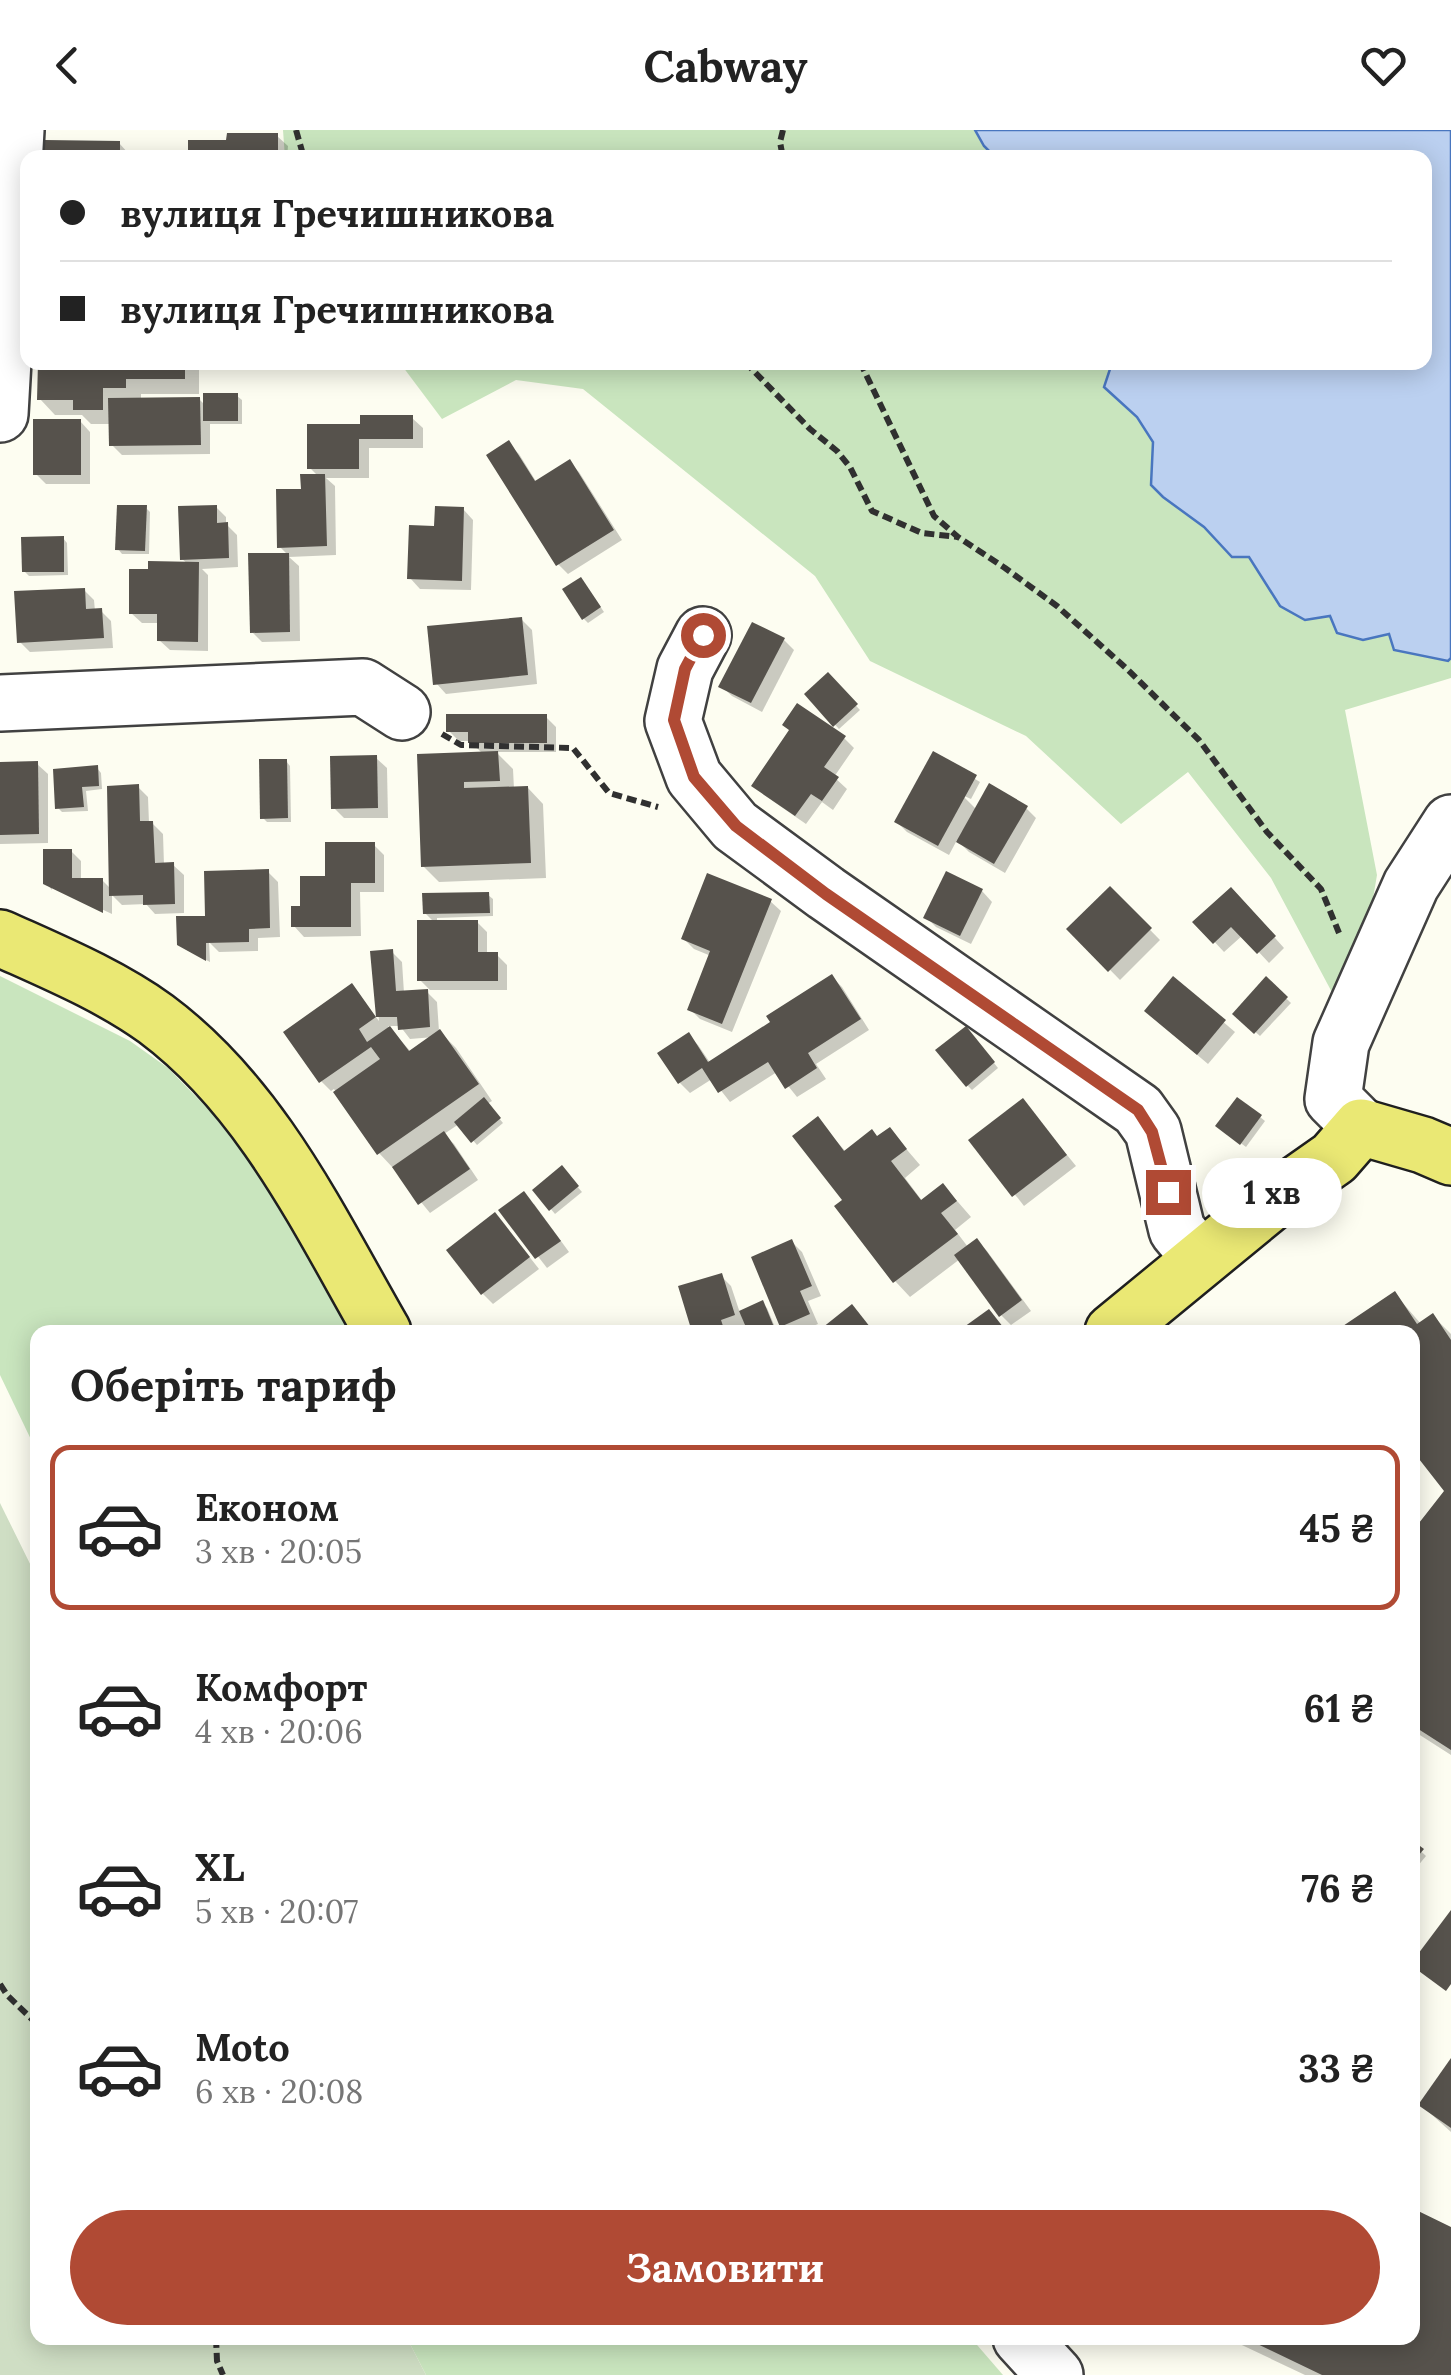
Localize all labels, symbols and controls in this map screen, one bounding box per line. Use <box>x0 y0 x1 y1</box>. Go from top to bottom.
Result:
text: Cabway <box>643 37 808 94</box>
icon: back <box>40 38 95 93</box>
icon: heart <box>1356 38 1411 93</box>
text: вулиця Гречишникова <box>120 189 554 237</box>
text: вулиця Гречишникова <box>120 285 554 333</box>
route start <box>681 613 726 658</box>
callout: 1 хв <box>1203 1157 1343 1227</box>
route end <box>1146 1170 1191 1215</box>
text: 1 хв <box>1243 1172 1301 1213</box>
text: Оберіть тариф <box>70 1356 397 1413</box>
icon: car <box>75 1483 165 1573</box>
text: Економ <box>195 1483 339 1531</box>
text: 45 ₴ <box>1300 1504 1375 1552</box>
text: 3 хв · 20:05 <box>195 1531 362 1572</box>
icon: car <box>75 1663 165 1753</box>
text: Комфорт <box>195 1663 367 1711</box>
text: 61 ₴ <box>1304 1684 1375 1732</box>
text: 4 хв · 20:06 <box>195 1711 363 1752</box>
icon: car <box>75 1843 165 1933</box>
text: XL <box>195 1843 245 1891</box>
text: 76 ₴ <box>1301 1864 1375 1912</box>
text: 5 хв · 20:07 <box>195 1891 358 1932</box>
icon: car <box>75 2023 165 2113</box>
text: Moto <box>195 2023 290 2071</box>
text: 33 ₴ <box>1298 2044 1375 2092</box>
text: 6 хв · 20:08 <box>195 2071 363 2112</box>
button: Замовити <box>70 2210 1380 2325</box>

